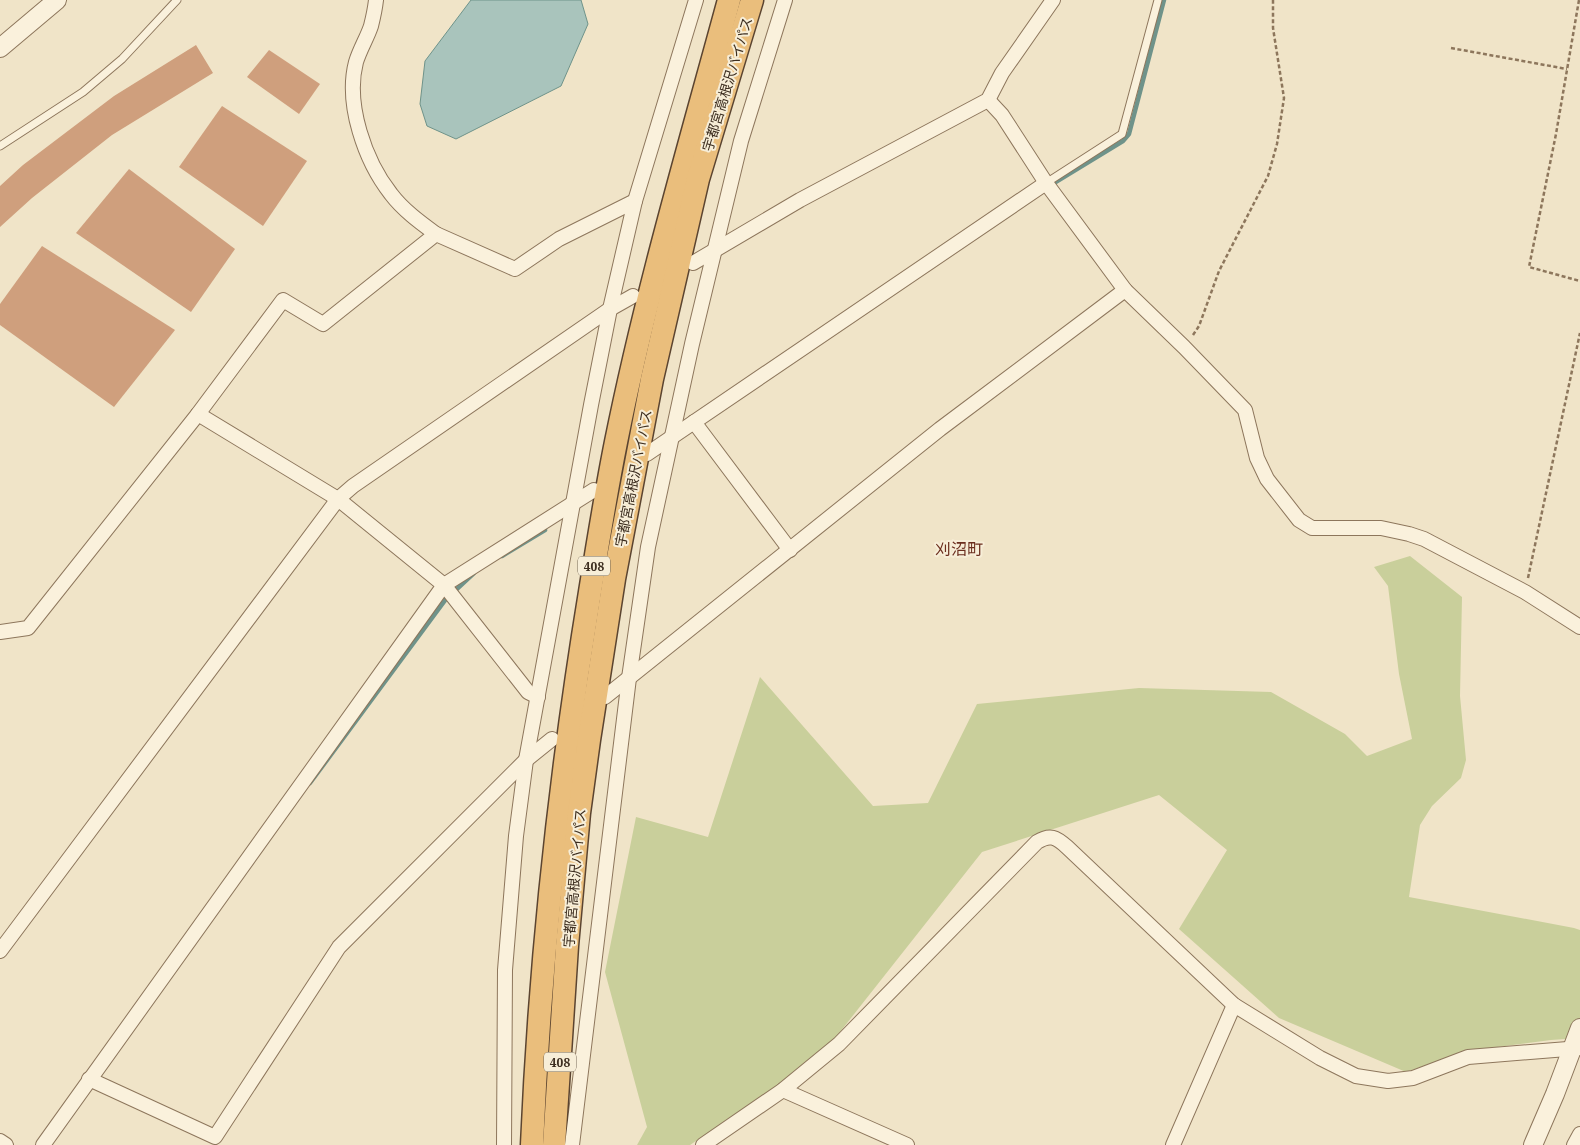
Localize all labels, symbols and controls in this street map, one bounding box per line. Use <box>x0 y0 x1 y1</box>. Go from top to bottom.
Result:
street label: 宇都宮高根沢バイパス <box>697 14 757 154</box>
street label: 宇都宮高根沢バイパス <box>610 408 656 548</box>
district label: 刈沼町 <box>935 538 983 560</box>
road number: 408 <box>578 556 610 576</box>
street label: 宇都宮高根沢バイパス <box>558 808 590 948</box>
road number: 408 <box>544 1052 576 1072</box>

